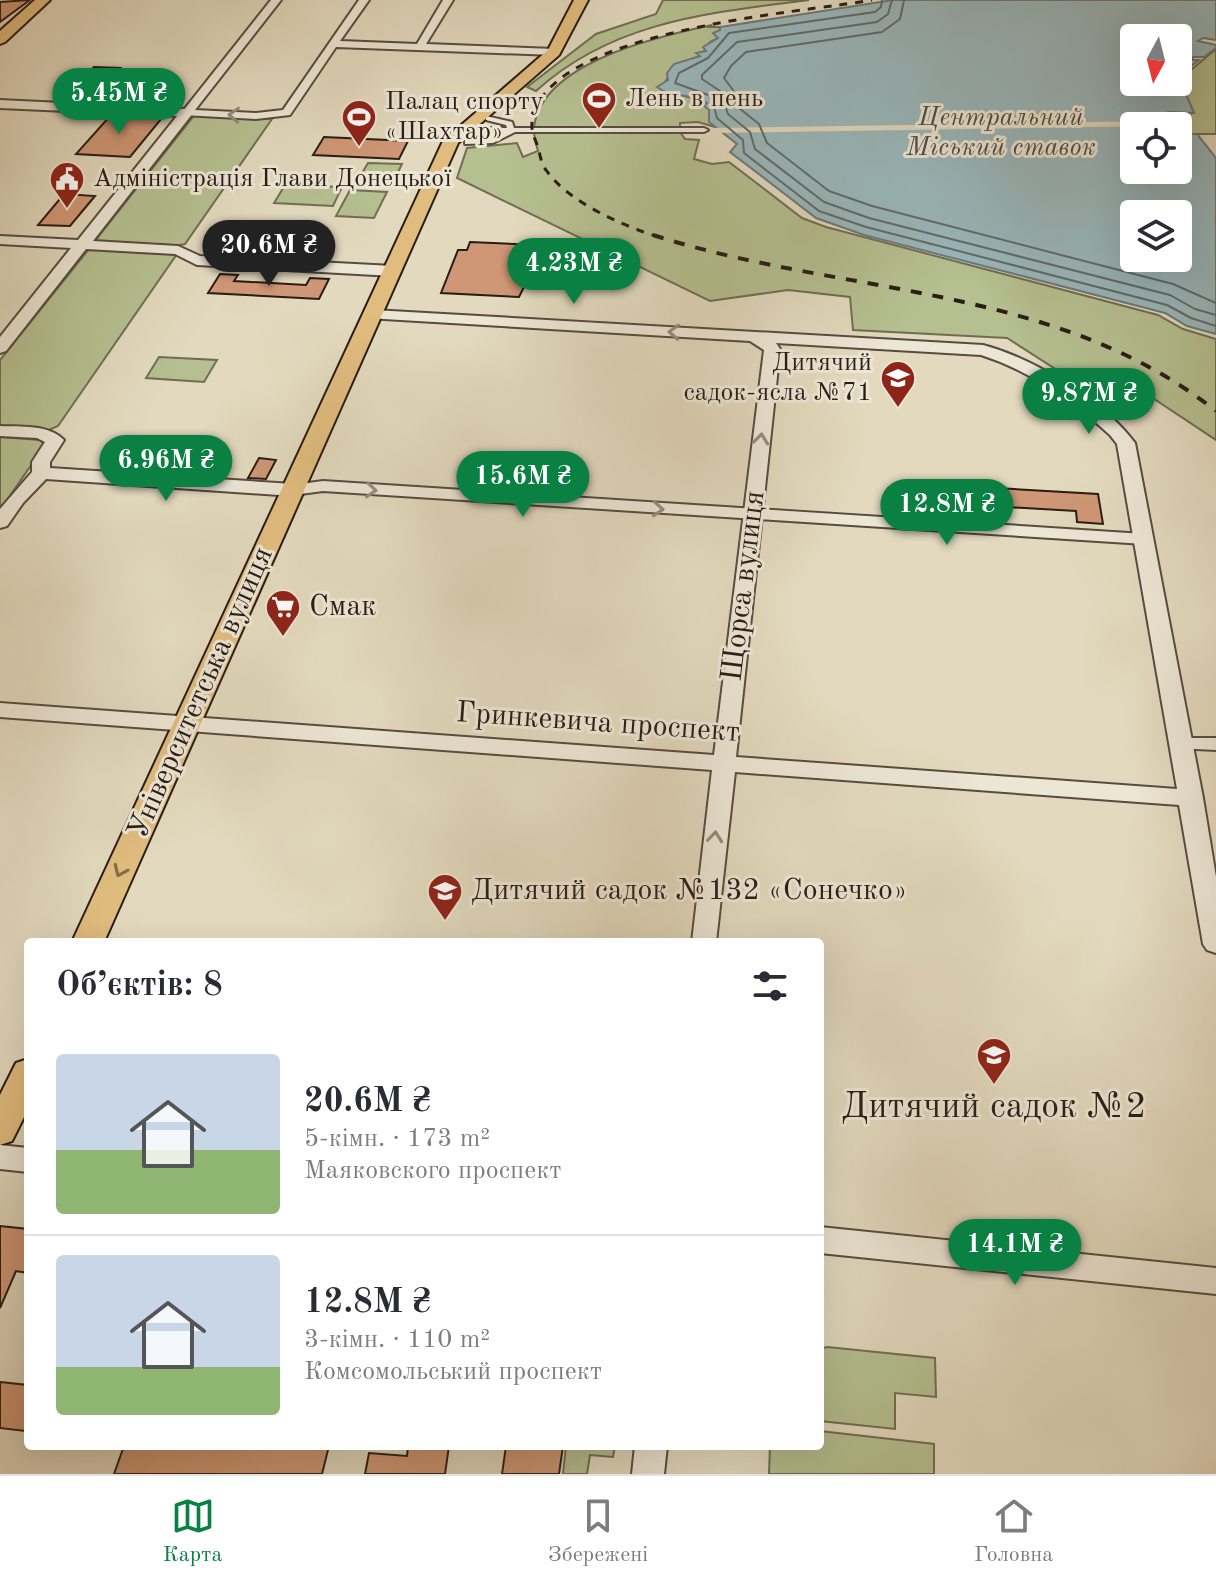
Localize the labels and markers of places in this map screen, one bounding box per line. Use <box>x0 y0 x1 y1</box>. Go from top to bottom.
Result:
pin: 5.45M ₴ <box>45 68 193 136</box>
sports icon: Лень в пень <box>580 80 618 130</box>
place label: Лень в пень <box>625 86 763 112</box>
place label: Палац спорту «Шахтар» <box>385 89 544 145</box>
sports icon: Палац спорту «Шахтар» <box>340 98 378 148</box>
public building icon: Адміністрація Глави Донецької <box>48 160 86 210</box>
place label: Адміністрація Глави Донецької <box>93 166 452 192</box>
pin: 20.6M ₴ <box>195 220 343 288</box>
pin: 4.23M ₴ <box>500 238 648 306</box>
place label: Дитячий садок-ясла №71 <box>683 350 872 406</box>
school or university icon: Дитячий садок-ясла №71 <box>879 359 917 409</box>
pin: 9.87M ₴ <box>1015 368 1163 436</box>
pin: 6.96M ₴ <box>92 435 240 503</box>
pin: 15.6M ₴ <box>449 451 597 519</box>
pin: 12.8M ₴ <box>873 479 1021 547</box>
supermarket icon: Смак <box>264 588 302 638</box>
place label: Смак <box>309 592 376 622</box>
school or university icon: Дитячий садок №132 «Сонечко» <box>426 872 464 922</box>
place label: Дитячий садок №132 «Сонечко» <box>471 876 907 906</box>
school or university icon: Дитячий садок №2 <box>975 1036 1013 1086</box>
place label: Дитячий садок №2 <box>842 1090 1147 1126</box>
pin: 14.1M ₴ <box>941 1219 1089 1287</box>

